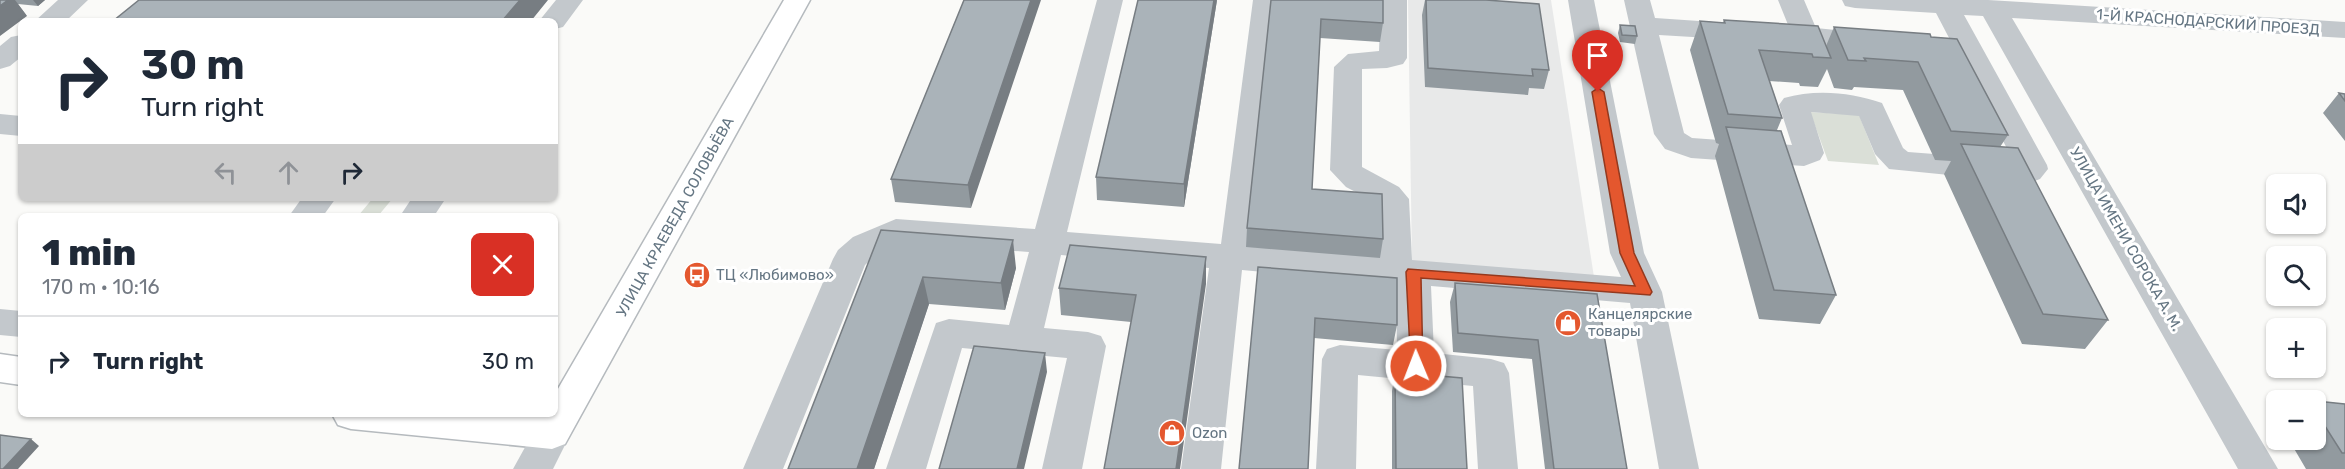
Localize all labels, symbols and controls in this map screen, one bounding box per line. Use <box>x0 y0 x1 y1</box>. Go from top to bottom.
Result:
street label: 1-Й КРАСНОДАРСКИЙ ПРОЕЗД <box>2096 5 2321 39</box>
pin <box>1572 30 1623 92</box>
icon: arrive <box>1581 39 1614 72</box>
text: 30 m <box>141 40 245 90</box>
icon: right <box>42 42 120 120</box>
text: Turn right <box>141 91 264 123</box>
street label: УЛИЦА КРАЕВЕДА СОЛОВЬЁВА <box>612 114 738 320</box>
street label: УЛИЦА ИМЕНИ СОРОКА А. М. <box>2066 144 2186 334</box>
icon: left <box>209 156 242 189</box>
icon: ahead <box>272 156 305 189</box>
icon: right <box>335 156 368 189</box>
map controls <box>2266 174 2326 450</box>
button: sound <box>2266 174 2326 234</box>
text: 1 min <box>42 231 136 274</box>
button: close <box>471 233 534 296</box>
button: search <box>2266 246 2326 306</box>
bus stop icon: ТЦ «Любимово» <box>682 260 712 290</box>
place label: ТЦ «Любимово» <box>716 266 834 284</box>
text: 170 m · 10:16 <box>42 275 160 299</box>
place label: Канцелярские товары <box>1588 305 1692 340</box>
shop icon: Канцелярские товары <box>1553 308 1583 338</box>
button: + <box>2266 318 2326 378</box>
position arrow <box>1384 334 1448 398</box>
icon: right <box>42 345 75 378</box>
text: Turn right <box>93 348 203 375</box>
text: 30 m <box>482 348 534 375</box>
button: − <box>2266 390 2326 450</box>
shop icon: Ozon <box>1157 418 1187 448</box>
place label: Ozon <box>1192 424 1227 442</box>

